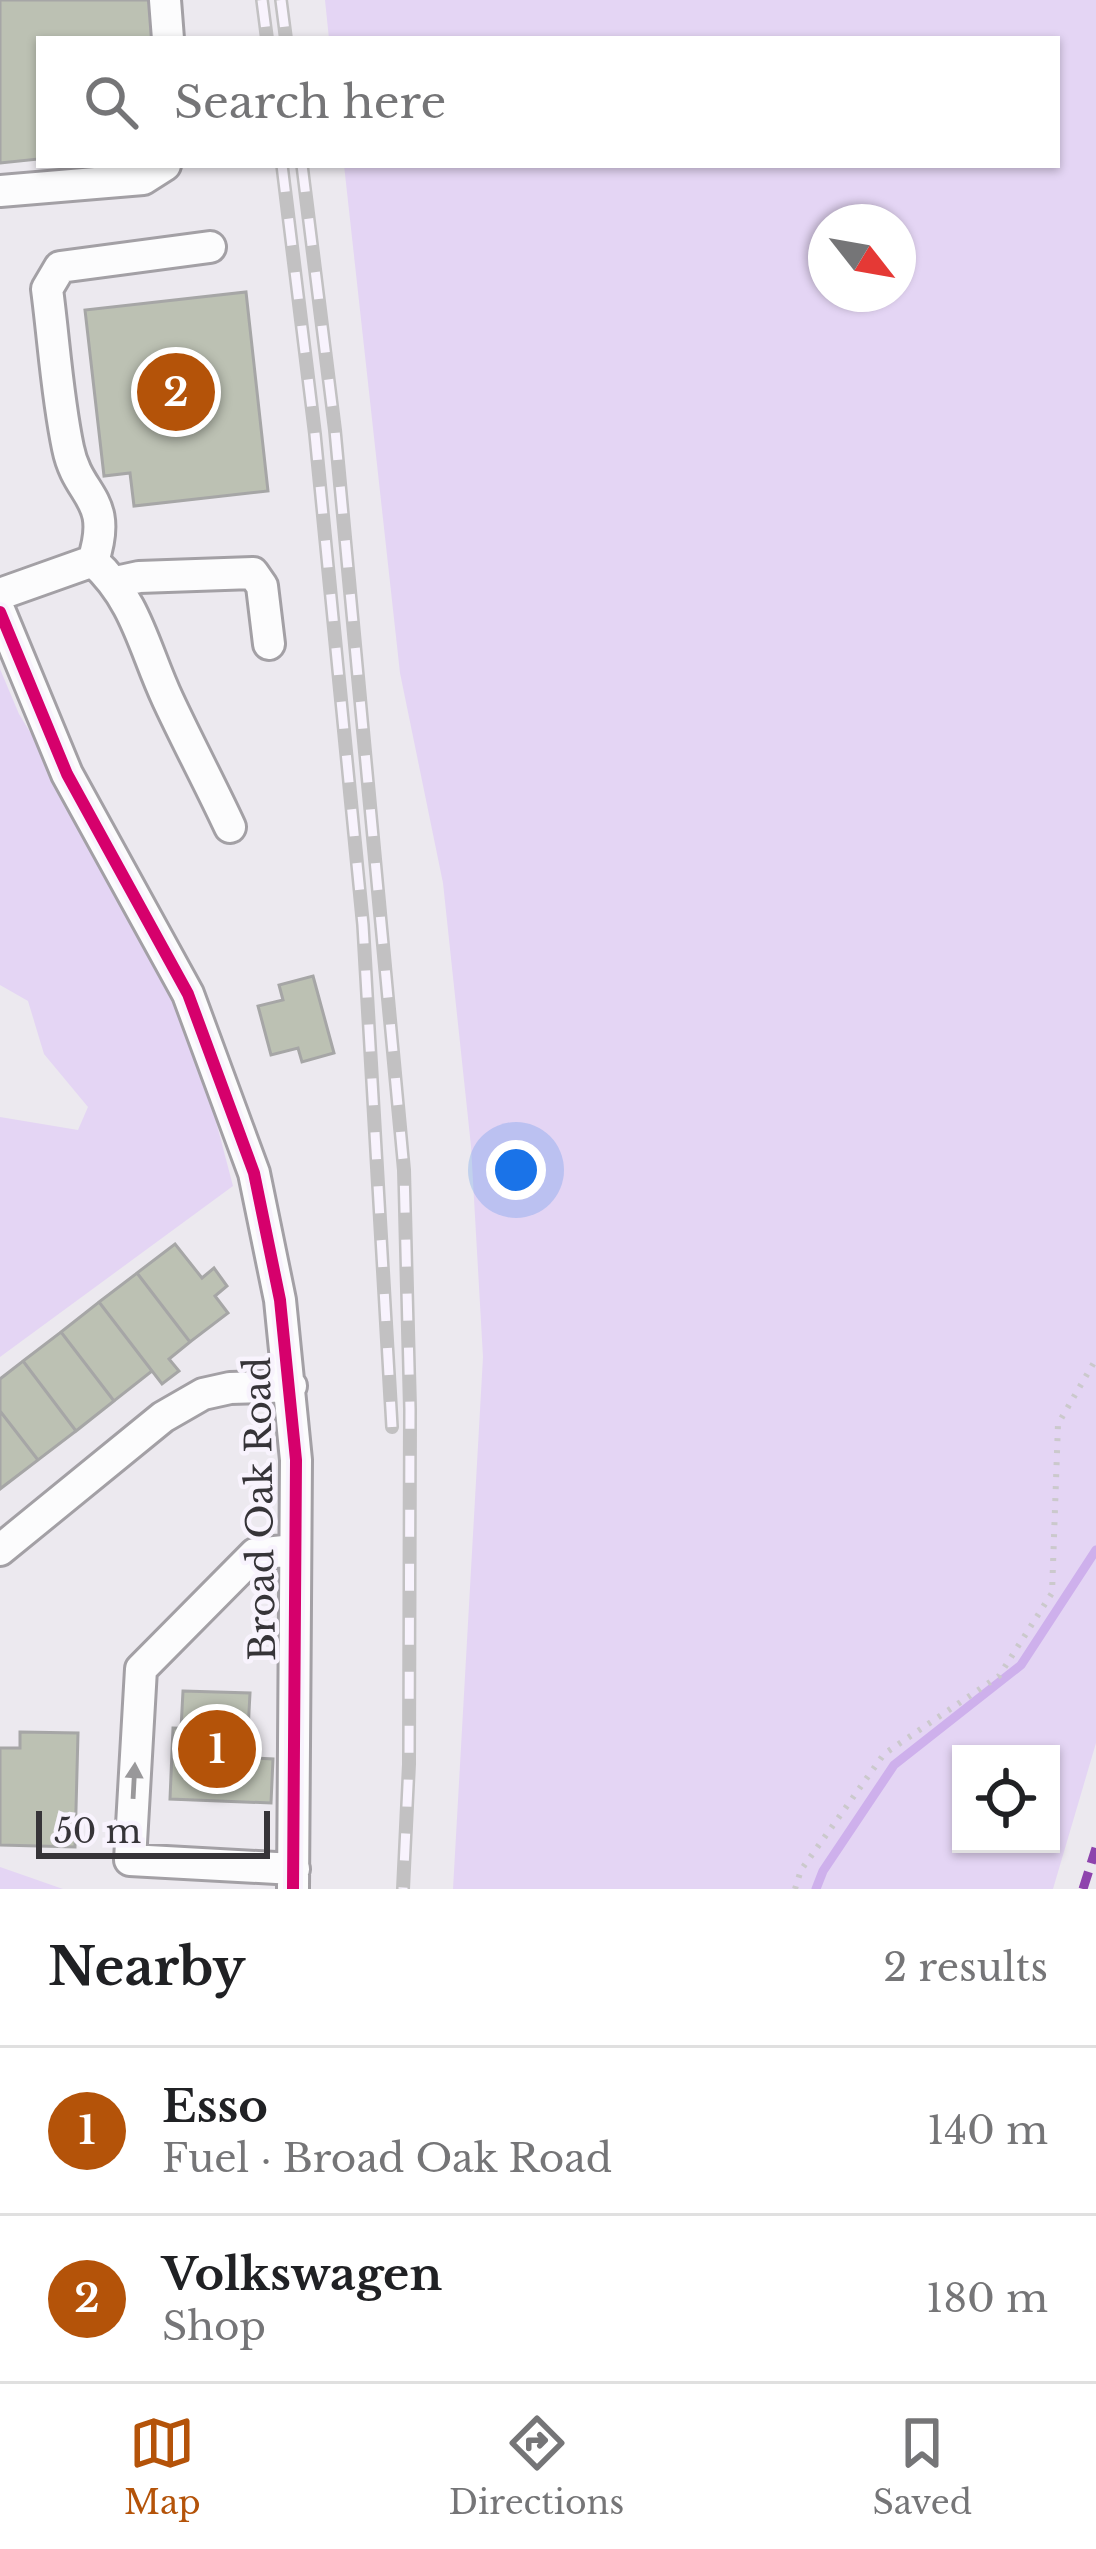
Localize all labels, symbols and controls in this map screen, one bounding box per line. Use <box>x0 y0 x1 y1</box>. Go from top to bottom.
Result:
search box <box>36 36 1060 168</box>
icon: search <box>78 69 144 135</box>
text: Search here <box>174 74 446 130</box>
north arrow <box>808 204 916 312</box>
pin: 2 <box>137 347 215 437</box>
your location <box>486 1140 546 1200</box>
street label: Broad Oak Road <box>235 1357 285 1661</box>
pin: 1 <box>178 1704 256 1794</box>
map controls <box>952 1745 1060 1853</box>
button: locate <box>952 1745 1060 1853</box>
one-way arrow <box>125 1762 144 1800</box>
scale bar <box>36 1805 270 1858</box>
text: 50 m <box>54 1811 141 1852</box>
text: Nearby <box>48 1936 245 1999</box>
text: 2 results <box>883 1943 1048 1992</box>
text: Esso <box>162 2078 268 2134</box>
text: 1 <box>78 2106 96 2155</box>
text: 140 m <box>927 2106 1048 2155</box>
text: Fuel · Broad Oak Road <box>162 2134 612 2183</box>
text: Volkswagen <box>162 2246 442 2302</box>
text: 2 <box>74 2274 100 2323</box>
text: 180 m <box>926 2274 1048 2323</box>
text: Shop <box>162 2302 266 2351</box>
tab: Map <box>124 2410 201 2523</box>
tab: Directions <box>449 2410 624 2523</box>
tab: Saved <box>872 2410 972 2523</box>

